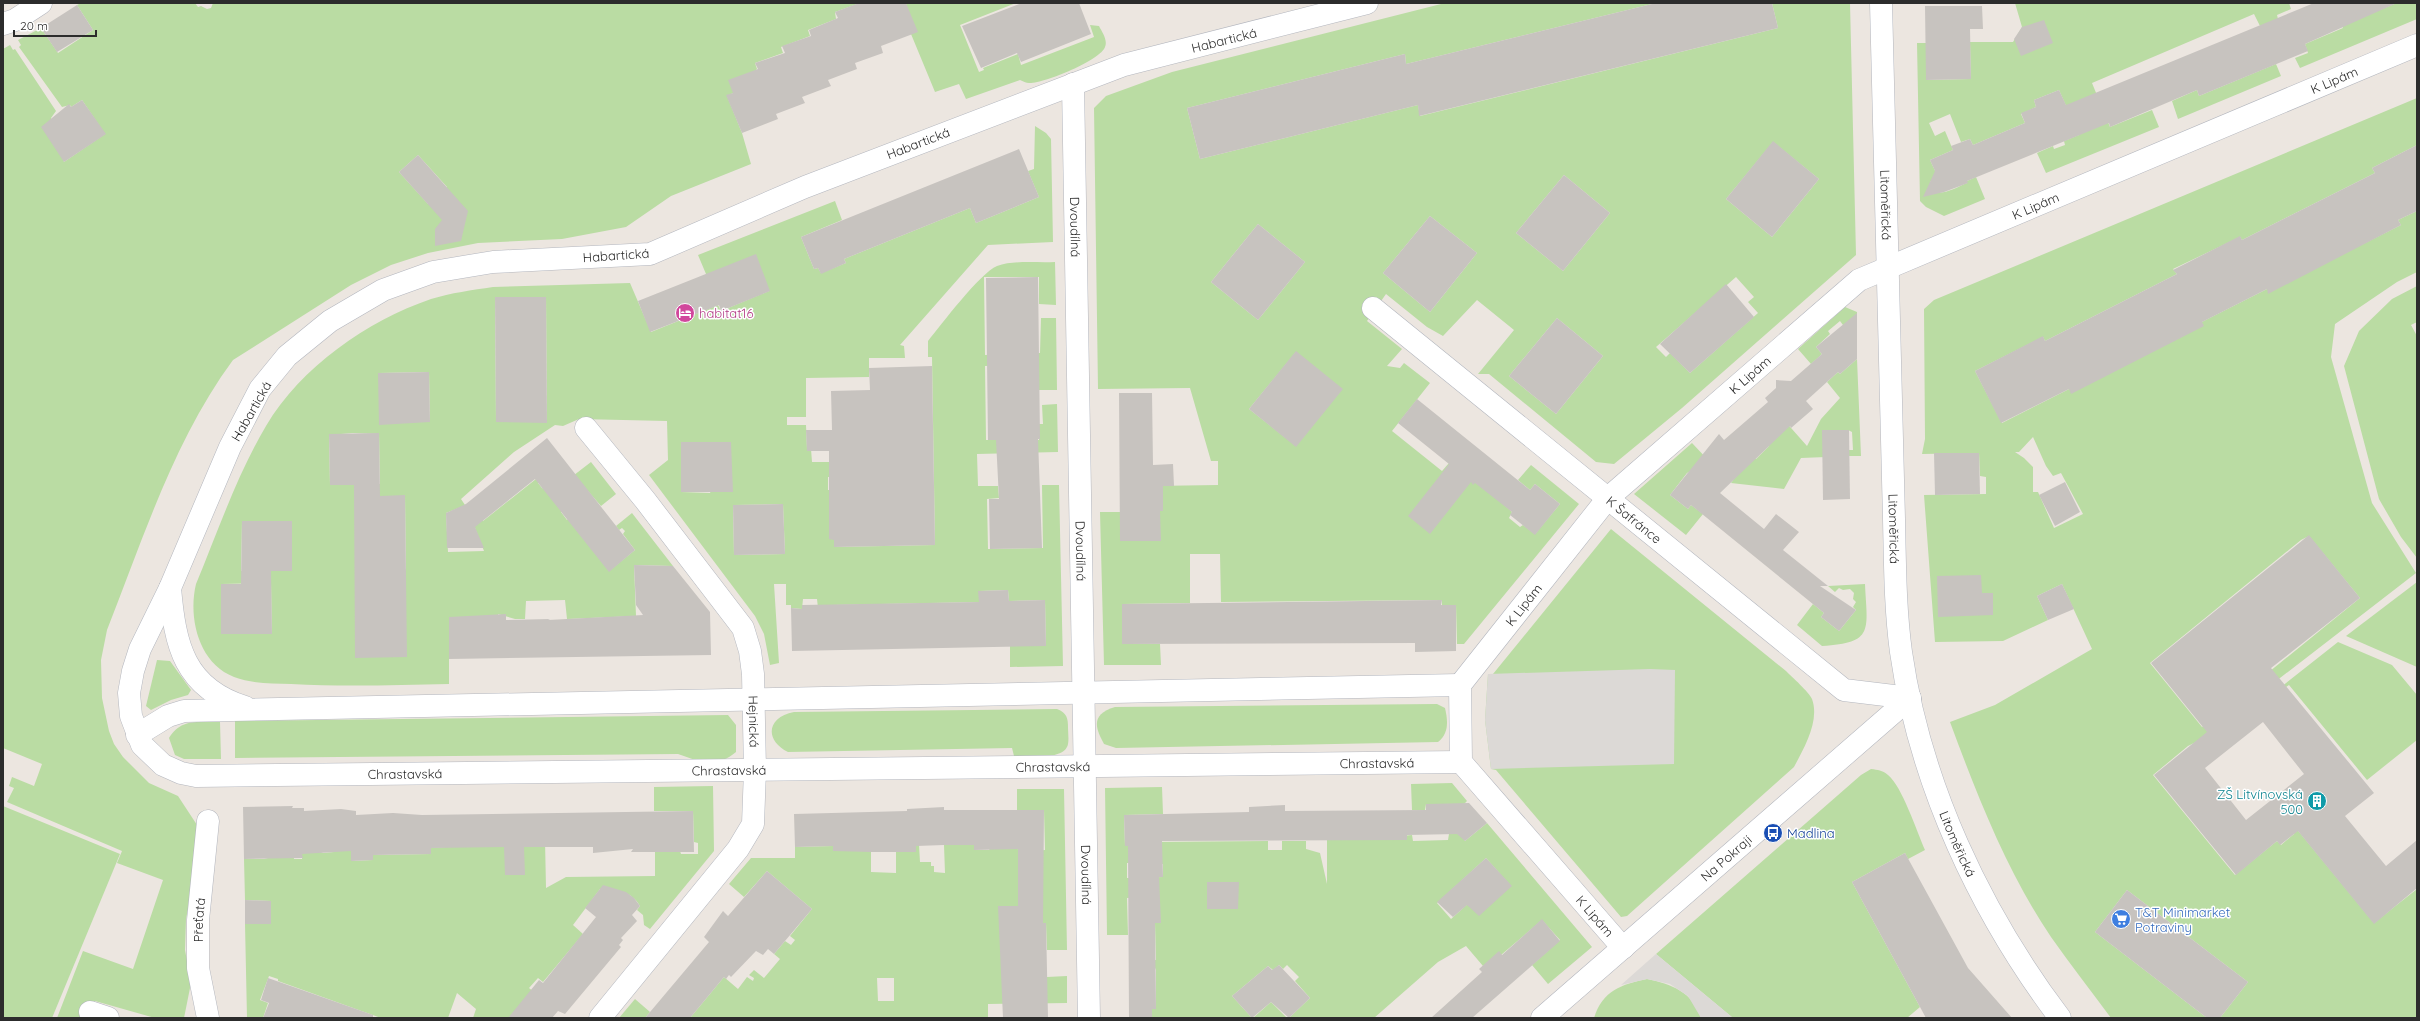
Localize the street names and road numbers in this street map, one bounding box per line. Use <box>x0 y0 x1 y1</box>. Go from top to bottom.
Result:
street label: Habartická <box>1190 24 1258 56</box>
street label: K Lipám <box>2308 63 2360 97</box>
street label: Habartická <box>884 124 952 162</box>
street label: Litoměřická <box>1877 170 1895 240</box>
street label: K Lipám <box>2009 189 2061 223</box>
street label: Dvoudílná <box>1067 197 1084 257</box>
street label: Habartická <box>582 245 650 265</box>
street label: K Lipám <box>1726 352 1774 397</box>
street label: Habartická <box>227 378 275 444</box>
street label: K Šafránce <box>1603 492 1665 547</box>
street label: Litoměřická <box>1885 493 1903 564</box>
street label: Dvoudílná <box>1072 521 1090 581</box>
street label: K Lipám <box>1502 580 1545 629</box>
street label: Hejnická <box>745 695 763 748</box>
street label: Chrastavská <box>1340 755 1414 771</box>
street label: Chrastavská <box>1016 758 1090 775</box>
street label: Chrastavská <box>692 762 766 779</box>
street label: Chrastavská <box>368 765 442 782</box>
street label: Litoměřická <box>1936 808 1979 879</box>
street label: Na Pokraji <box>1697 831 1755 884</box>
street label: Dvoudílná <box>1078 844 1095 905</box>
street label: K Lipám <box>1573 892 1617 940</box>
street label: Přeťatá <box>190 897 208 942</box>

